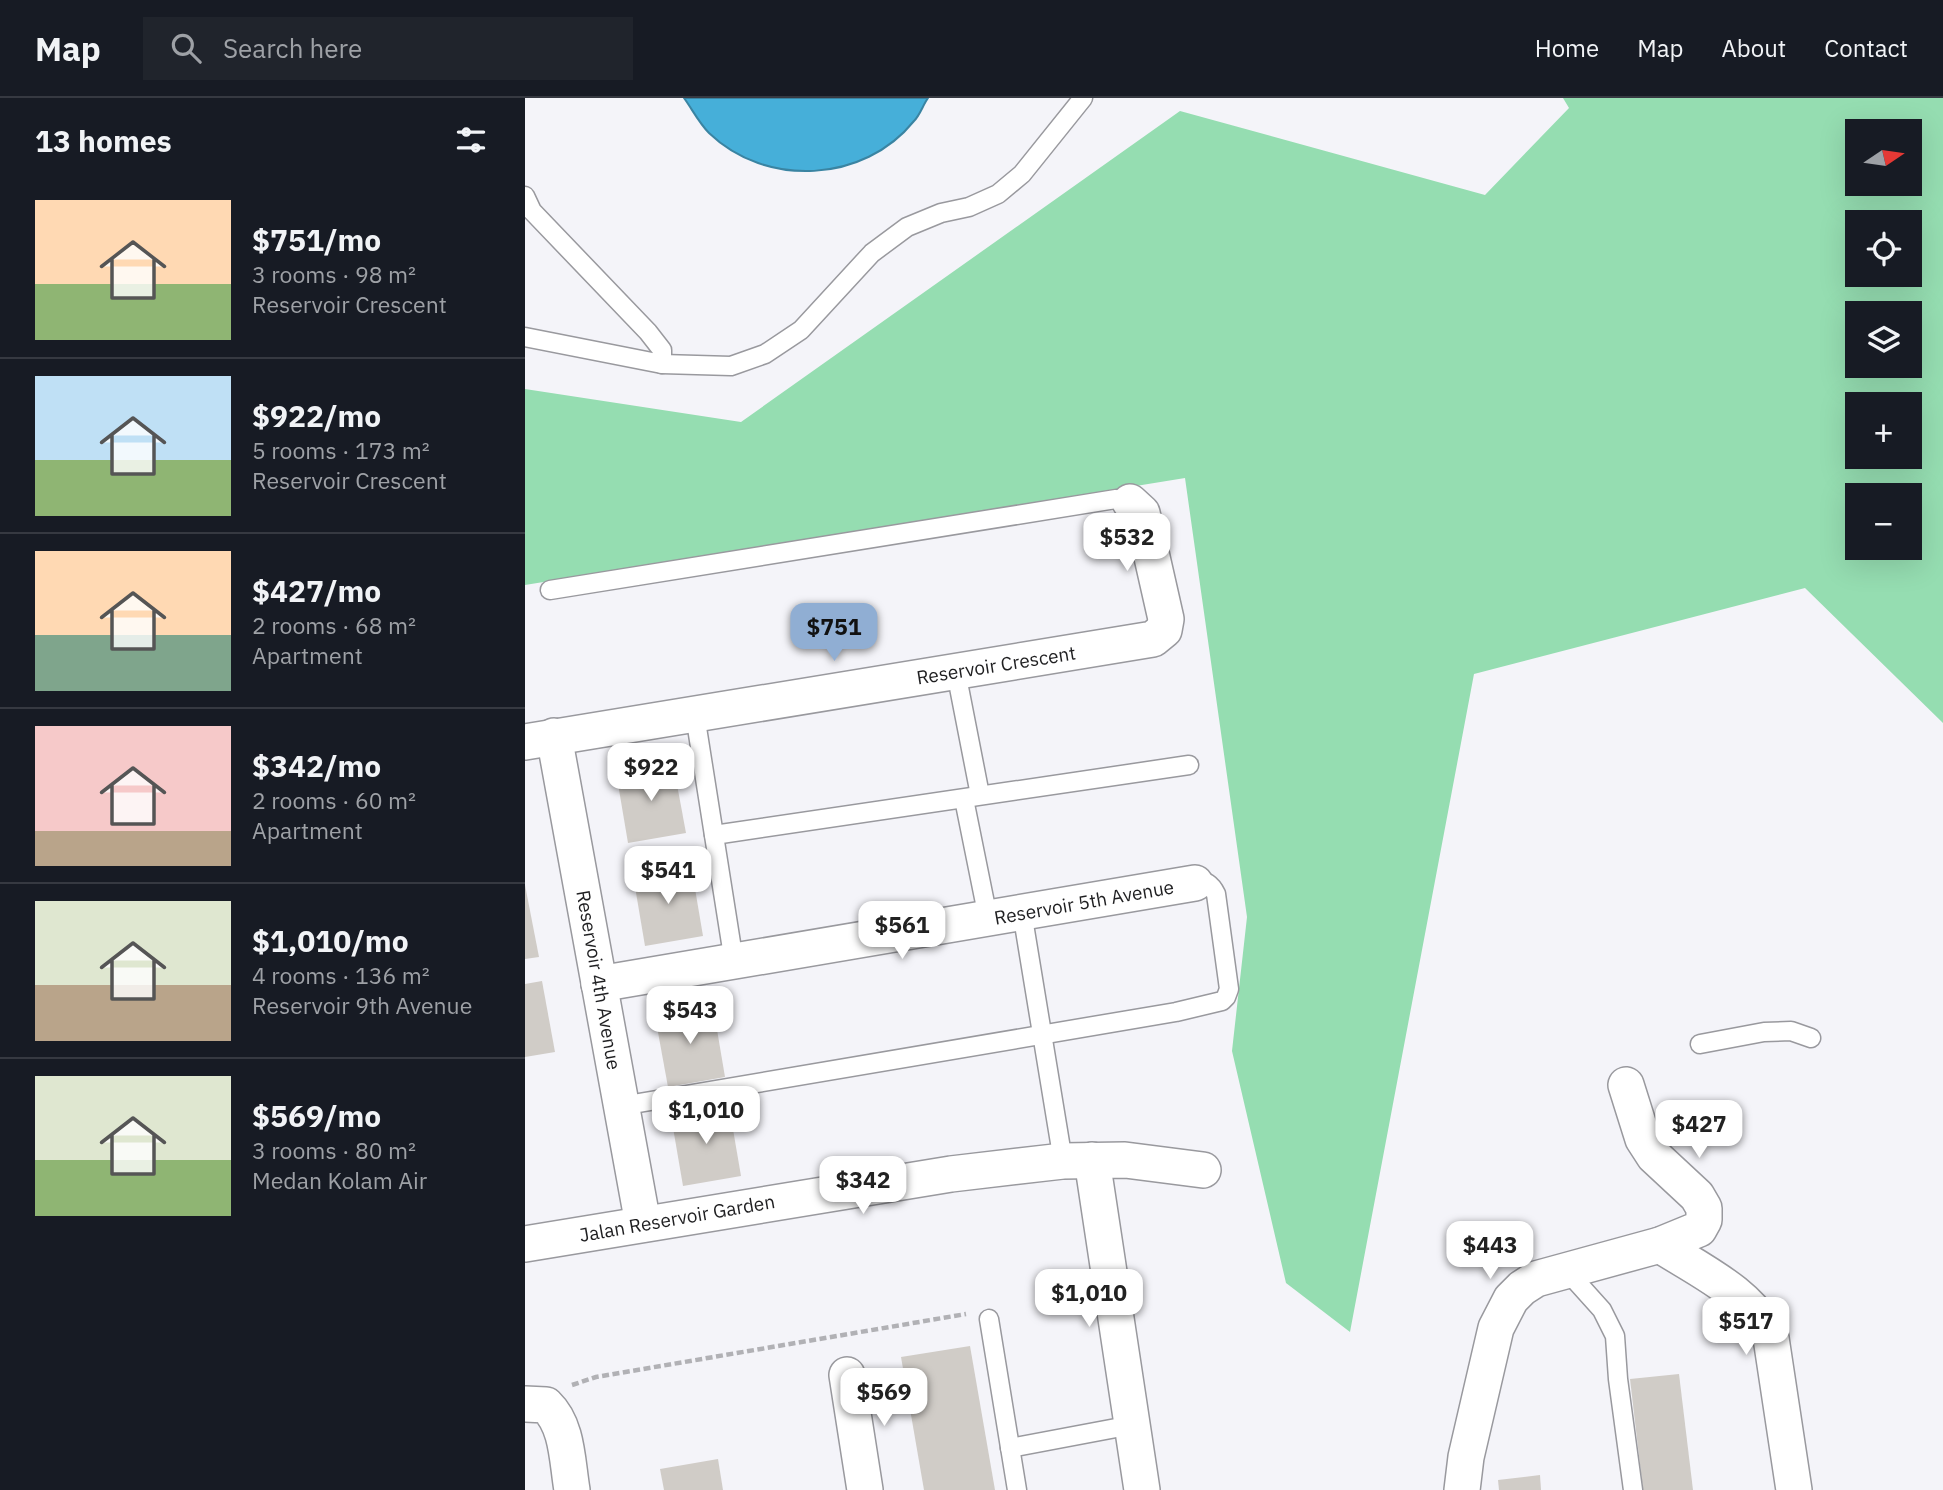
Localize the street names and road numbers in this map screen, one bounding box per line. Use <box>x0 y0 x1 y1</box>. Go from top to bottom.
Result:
street label: Reservoir Crescent <box>915 641 1077 689</box>
street label: Reservoir 5th Avenue <box>992 874 1176 930</box>
street label: Reservoir 4th Avenue <box>571 888 627 1072</box>
street label: Jalan Reservoir Garden <box>577 1189 777 1247</box>

